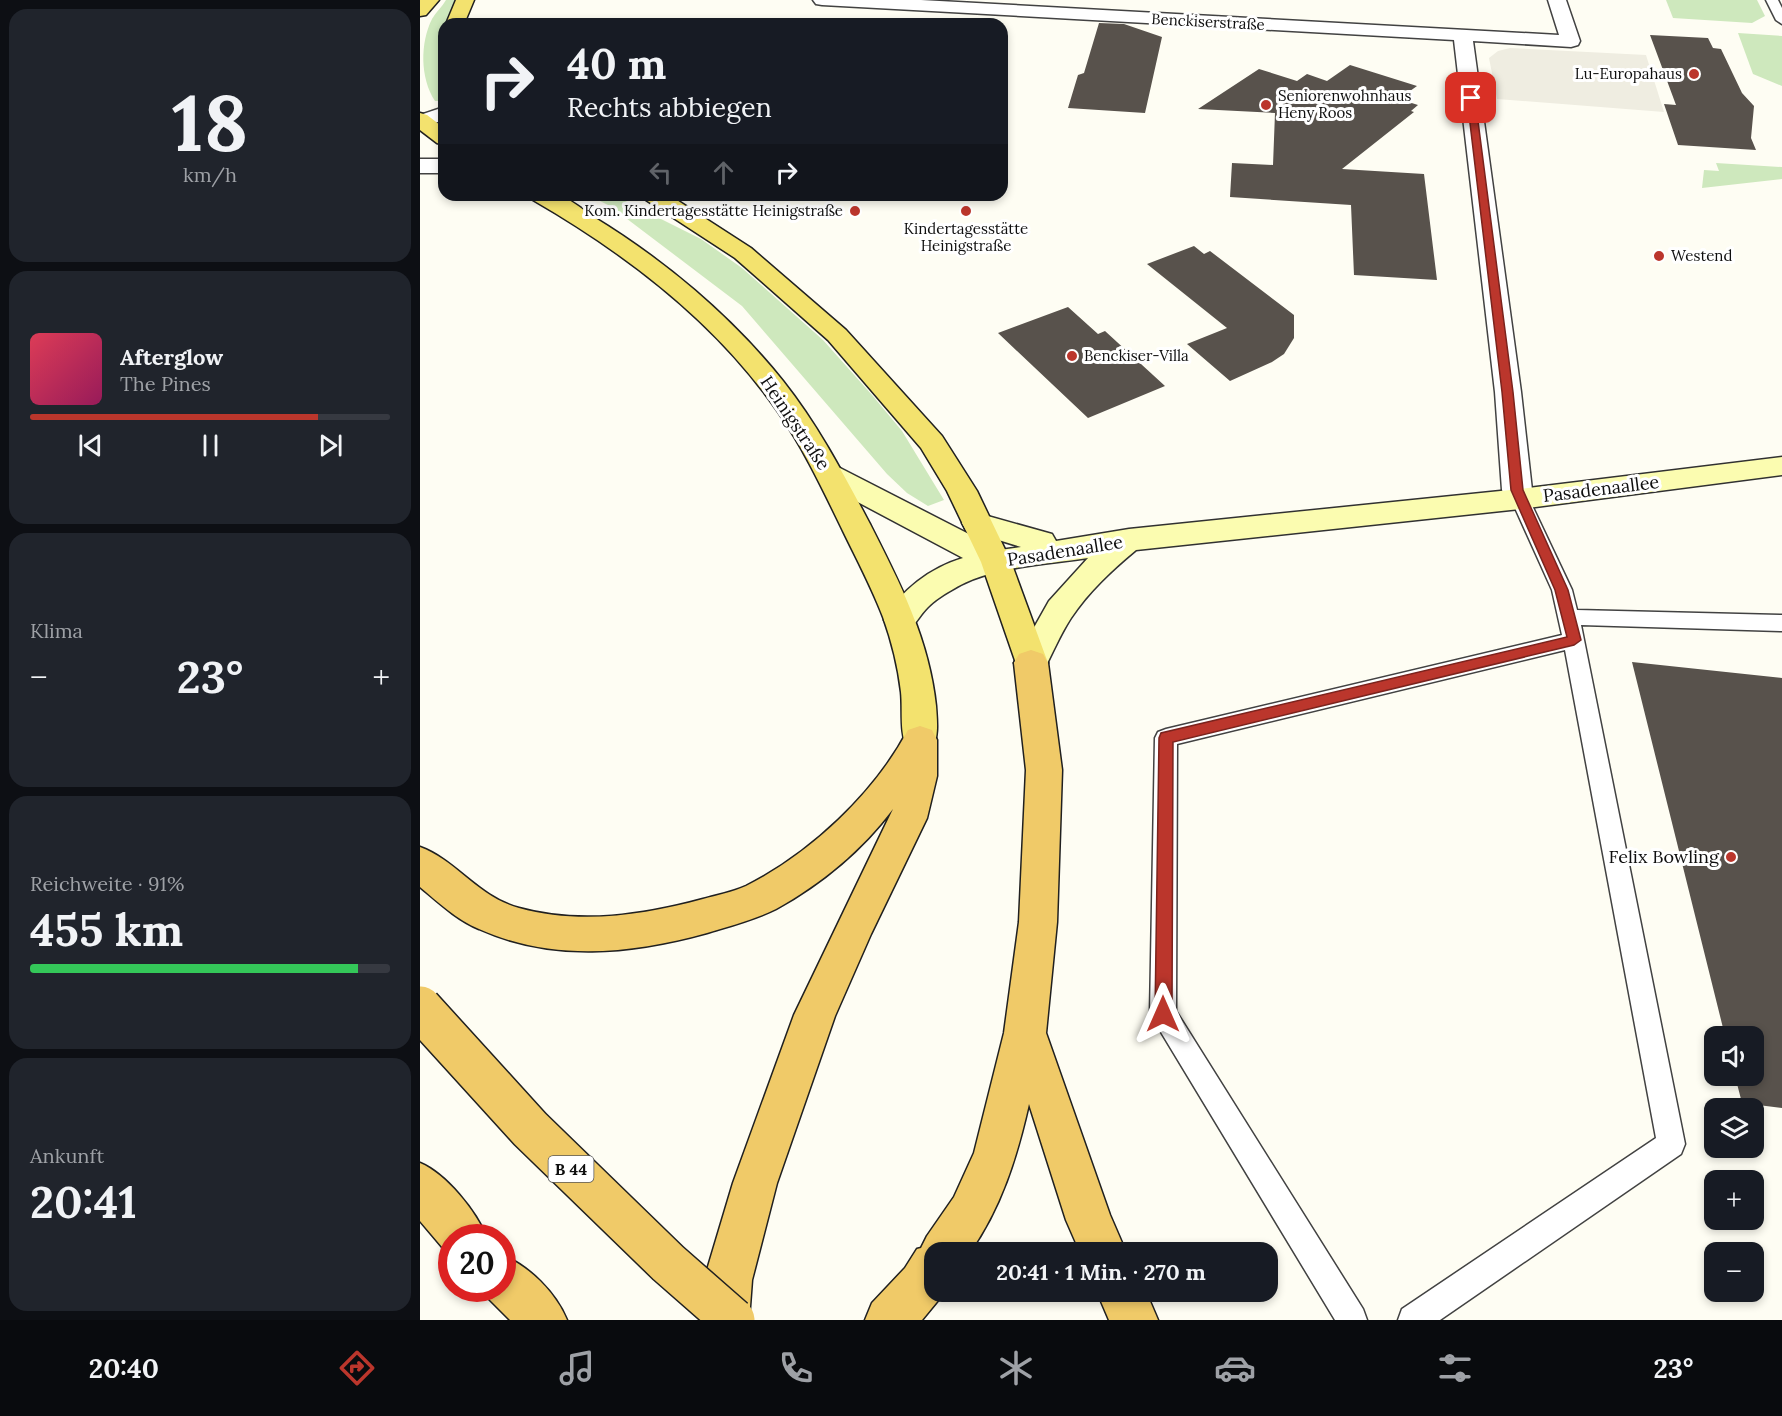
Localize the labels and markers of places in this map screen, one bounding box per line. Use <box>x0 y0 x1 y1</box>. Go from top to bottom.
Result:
place label: Lu-Europahaus <box>1575 64 1682 83</box>
marker: Lu-Europahaus <box>1687 67 1701 81</box>
pin <box>1445 72 1496 123</box>
place label: Seniorenwohnhaus Heny Roos <box>1278 86 1411 122</box>
marker: Seniorenwohnhaus Heny Roos <box>1259 98 1273 112</box>
place label: Kom. Kindertagesstätte Heinigstraße <box>584 201 843 220</box>
marker: Kom. Kindertagesstätte Heinigstraße <box>848 204 862 218</box>
marker: Kindertagesstätte Heinigstraße <box>959 204 973 218</box>
place label: Kindertagesstätte Heinigstraße <box>904 219 1028 255</box>
place label: Westend <box>1671 246 1732 265</box>
marker: Westend <box>1652 249 1666 263</box>
place label: Benckiser-Villa <box>1084 346 1189 365</box>
marker: Benckiser-Villa <box>1065 349 1079 363</box>
place label: Felix Bowling <box>1609 845 1720 868</box>
marker: Felix Bowling <box>1724 850 1738 864</box>

